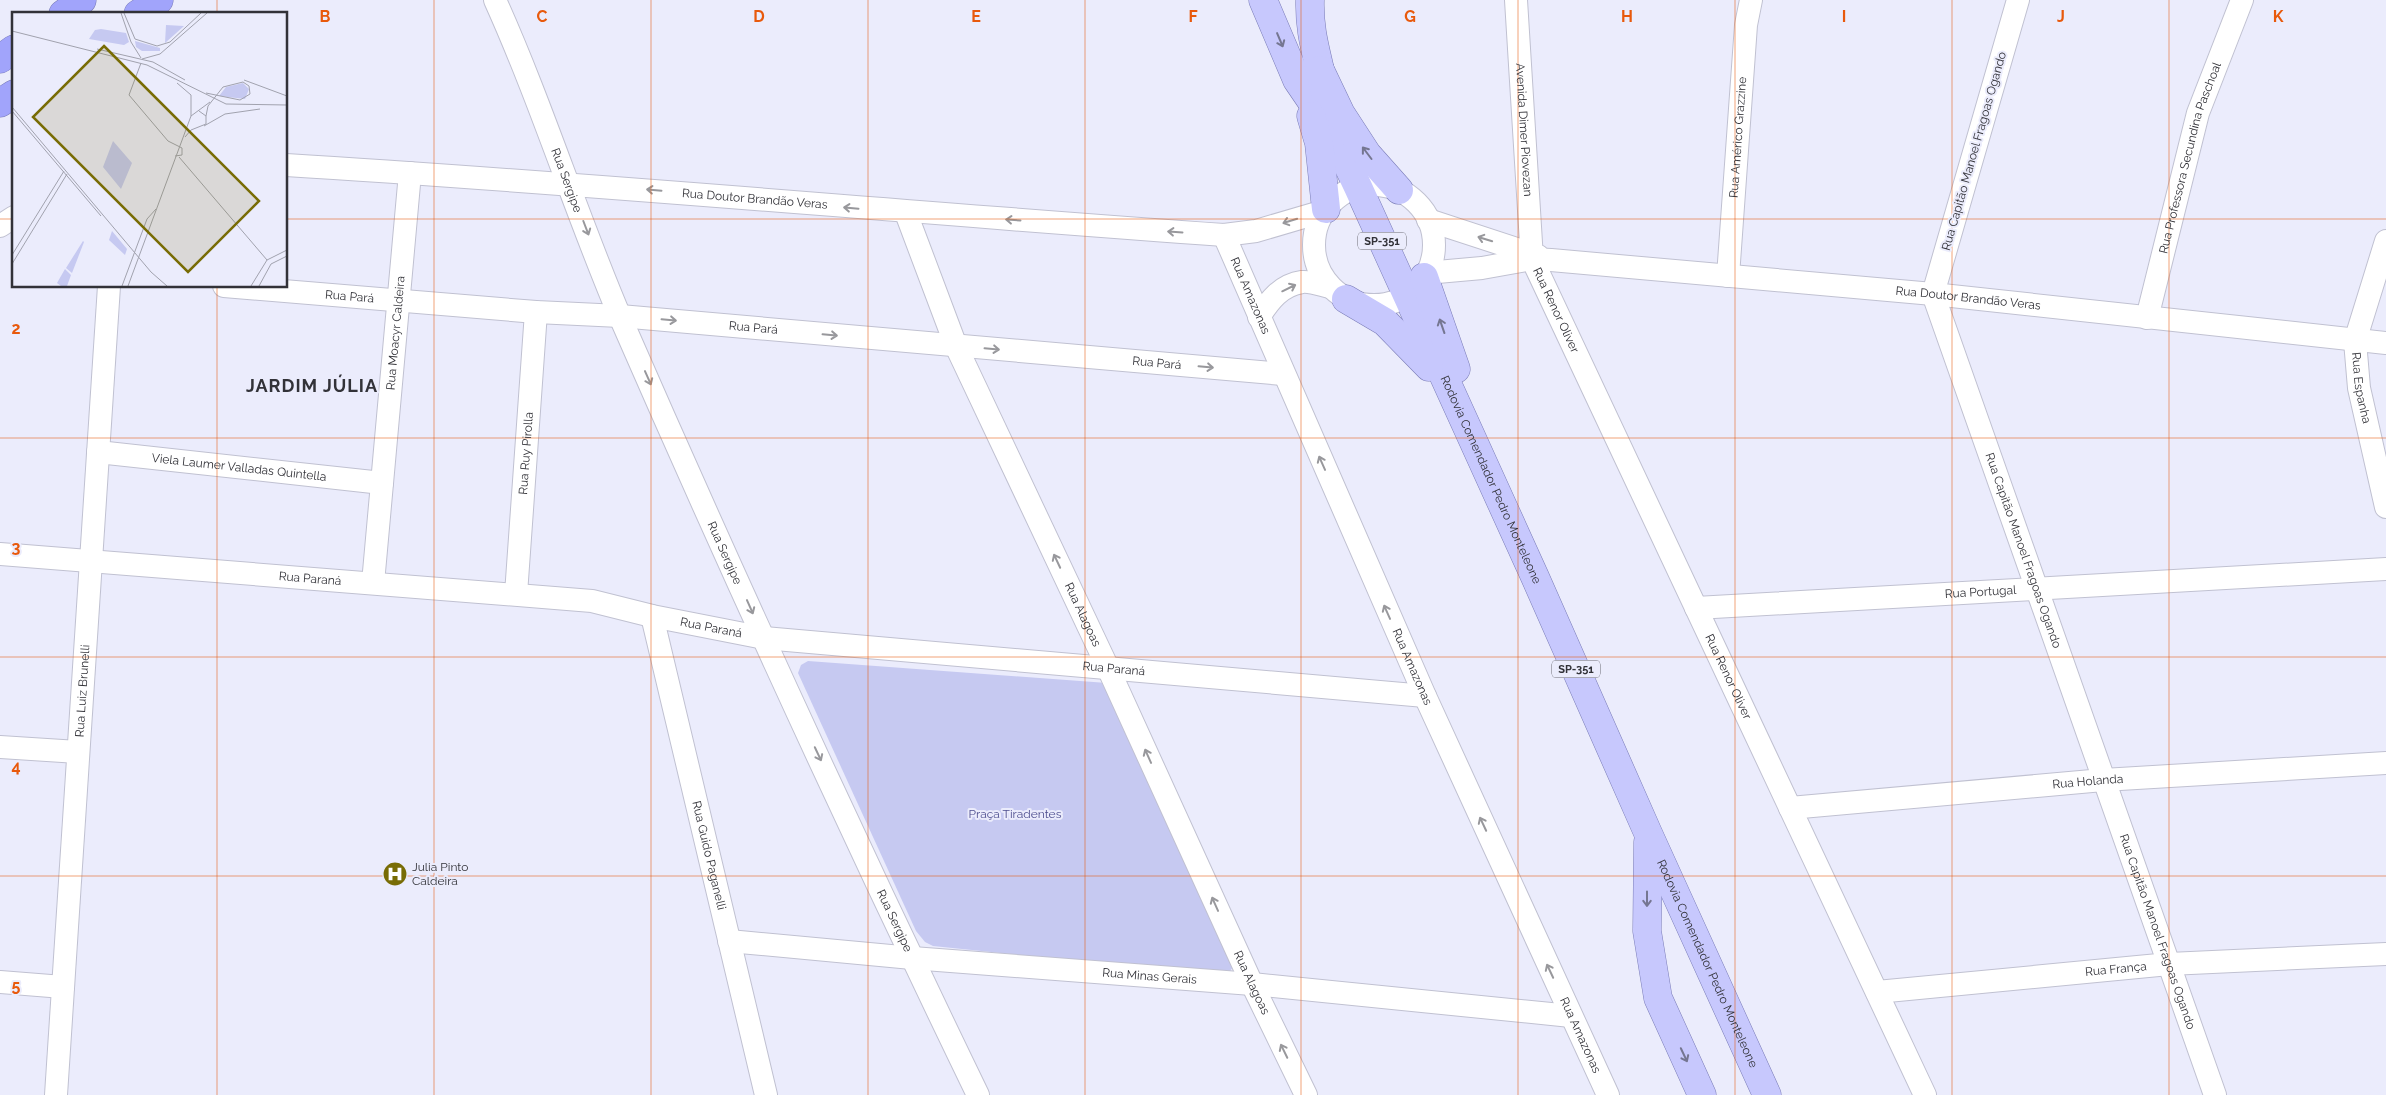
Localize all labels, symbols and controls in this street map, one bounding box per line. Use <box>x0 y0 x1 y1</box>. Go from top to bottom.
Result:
text: B <box>320 7 331 26</box>
text: C <box>537 7 548 26</box>
text: D <box>753 7 765 26</box>
text: E <box>971 7 981 26</box>
text: F <box>1188 7 1198 26</box>
text: G <box>1404 7 1416 26</box>
text: H <box>1621 7 1633 26</box>
text: I <box>1842 7 1846 26</box>
text: J <box>2057 7 2065 26</box>
text: K <box>2273 7 2284 26</box>
inset map <box>12 12 288 288</box>
one-way arrow <box>1276 32 1285 47</box>
street label: Rua Capitão Manoel Fragoas Ogando <box>1939 50 2009 252</box>
street label: Rua Professora Secundina Paschoal <box>2156 59 2224 255</box>
street label: Avenida Dimer Piovezan <box>1513 63 1535 197</box>
street label: Rua Américo Grazzine <box>1727 76 1749 199</box>
street label: Rua Sergipe <box>548 146 585 214</box>
one-way arrow <box>1362 147 1373 160</box>
one-way arrow <box>646 186 662 195</box>
street label: Rua Doutor Brandão Veras <box>681 186 828 212</box>
one-way arrow <box>843 203 859 212</box>
one-way arrow <box>1005 216 1021 225</box>
one-way arrow <box>1282 216 1298 226</box>
one-way arrow <box>581 220 591 235</box>
one-way arrow <box>1167 227 1183 237</box>
road number: SP-351 <box>1358 232 1406 250</box>
one-way arrow <box>1477 234 1493 243</box>
street label: Rua Amazonas <box>1228 255 1273 336</box>
street label: Rua Renor Oliver <box>1530 265 1582 356</box>
street label: Rua Moacyr Caldeira <box>383 275 408 391</box>
one-way arrow <box>1281 283 1296 293</box>
street label: Rua Doutor Brandão Veras <box>1895 284 2042 313</box>
street label: Rua Pará <box>324 287 375 305</box>
one-way arrow <box>660 315 676 325</box>
one-way arrow <box>1436 318 1446 334</box>
text: 2 <box>11 319 21 338</box>
street label: Rua Pará <box>728 319 778 337</box>
one-way arrow <box>822 330 838 339</box>
one-way arrow <box>984 344 1000 354</box>
street label: Rua Espanha <box>2349 352 2374 425</box>
street label: Rua Pará <box>1132 354 1182 372</box>
one-way arrow <box>1198 363 1214 372</box>
one-way arrow <box>644 370 653 385</box>
district label: JARDIM JÚLIA <box>246 374 378 396</box>
street label: Rodovia Comendador Pedro Monteleone <box>1438 374 1544 586</box>
street label: Rua Ruy Pirolla <box>516 411 536 495</box>
street label: Viela Laumer Valladas Quintella <box>151 451 327 484</box>
street label: Rua Capitão Manoel Fragoas Ogando <box>1982 451 2064 650</box>
one-way arrow <box>1317 456 1327 471</box>
street label: Rua Sergipe <box>705 519 745 587</box>
text: 3 <box>12 538 21 557</box>
one-way arrow <box>1052 554 1062 569</box>
street label: Rua Paraná <box>278 569 342 588</box>
street label: Rua Alagoas <box>1062 580 1104 649</box>
street label: Rua Portugal <box>1944 583 2017 601</box>
one-way arrow <box>745 599 755 614</box>
one-way arrow <box>1382 605 1392 620</box>
street label: Rua Paraná <box>679 615 743 641</box>
street label: Rua Amazonas <box>1389 626 1435 707</box>
street label: Rua Renor Oliver <box>1702 632 1755 722</box>
street label: Rua Luiz Brunelli <box>72 644 92 738</box>
street label: Rua Paraná <box>1082 659 1146 678</box>
road number: SP-351 <box>1552 661 1600 678</box>
one-way arrow <box>813 746 823 761</box>
one-way arrow <box>1142 749 1152 764</box>
text: 4 <box>11 757 21 776</box>
street label: Rua Holanda <box>2052 772 2124 792</box>
street label: Rua Guido Paganelli <box>689 799 729 911</box>
park label: Praça Tiradentes <box>969 807 1062 821</box>
one-way arrow <box>1477 817 1487 832</box>
street label: Rua Capitão Manoel Fragoas Ogando <box>2117 832 2198 1031</box>
street label: Rodovia Comendador Pedro Monteleone <box>1654 857 1761 1070</box>
place label: Julia Pinto Caldeira <box>412 860 468 888</box>
hospital icon: Julia Pinto Caldeira <box>382 861 408 887</box>
street label: Rua Sergipe <box>874 887 915 954</box>
one-way arrow <box>1642 890 1652 907</box>
one-way arrow <box>1210 897 1220 912</box>
street label: Rua Alagoas <box>1231 948 1273 1017</box>
street label: Rua França <box>2084 959 2147 979</box>
one-way arrow <box>1545 964 1555 979</box>
street label: Rua Minas Gerais <box>1102 966 1198 987</box>
text: 5 <box>12 976 21 995</box>
street label: Rua Amazonas <box>1557 995 1604 1076</box>
one-way arrow <box>1279 1044 1289 1059</box>
one-way arrow <box>1679 1047 1689 1062</box>

